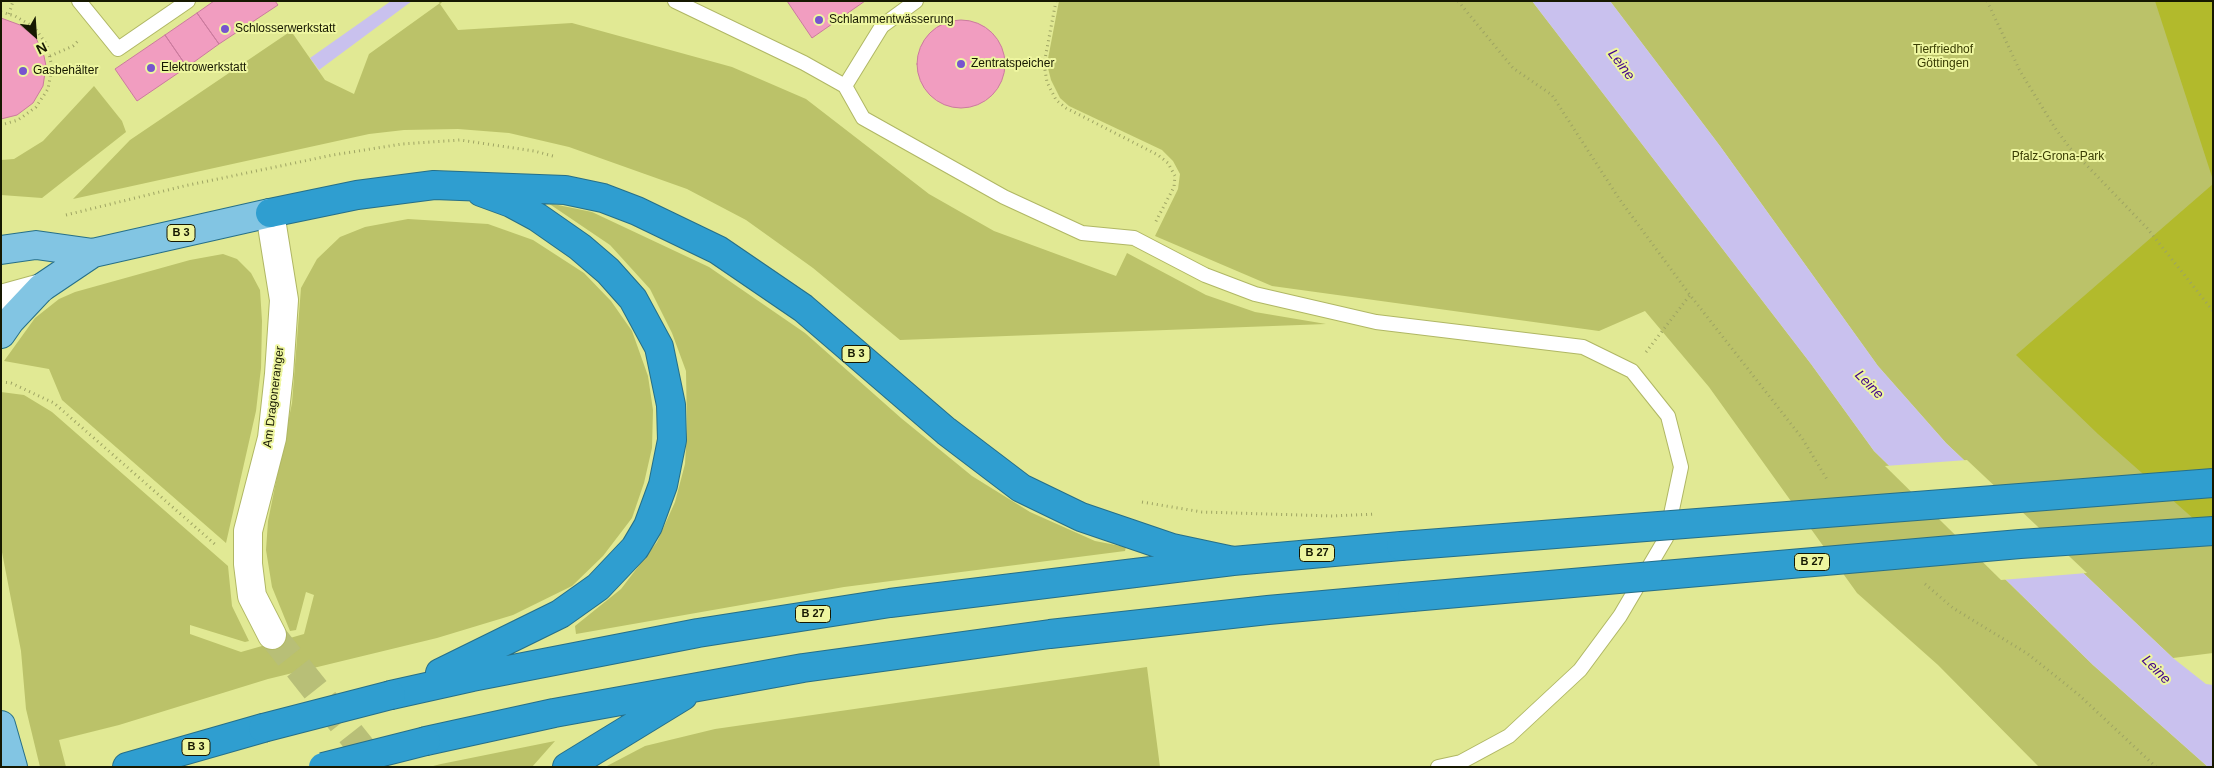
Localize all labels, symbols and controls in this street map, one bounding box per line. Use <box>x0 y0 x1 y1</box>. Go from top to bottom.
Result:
north arrow <box>10 10 60 60</box>
place label: Schlammentwässerung <box>829 13 954 27</box>
marker: Schlammentwässerung <box>813 14 825 26</box>
place label: Schlosserwerkstatt <box>235 22 336 36</box>
marker: Schlosserwerkstatt <box>219 23 231 35</box>
text: N <box>34 39 50 58</box>
park label: Tierfriedhof Göttingen <box>1913 43 1973 71</box>
water label: Leine <box>1604 46 1638 84</box>
place label: Zentratspeicher <box>971 57 1054 71</box>
marker: Zentratspeicher <box>955 58 967 70</box>
place label: Elektrowerkstatt <box>161 61 246 75</box>
marker: Elektrowerkstatt <box>145 62 157 74</box>
place label: Gasbehälter <box>33 64 98 78</box>
marker: Gasbehälter <box>17 65 29 77</box>
park label: Pfalz-Grona-Park <box>2012 150 2104 164</box>
road number: B 3 <box>167 224 195 242</box>
street label: Am Dragoneranger <box>261 345 287 449</box>
road number: B 3 <box>842 346 870 362</box>
water label: Leine <box>1851 367 1887 403</box>
road number: B 27 <box>1300 544 1334 562</box>
road number: B 27 <box>1794 554 1830 570</box>
road number: B 27 <box>796 606 830 622</box>
water label: Leine <box>2138 652 2174 688</box>
road number: B 3 <box>182 739 210 756</box>

